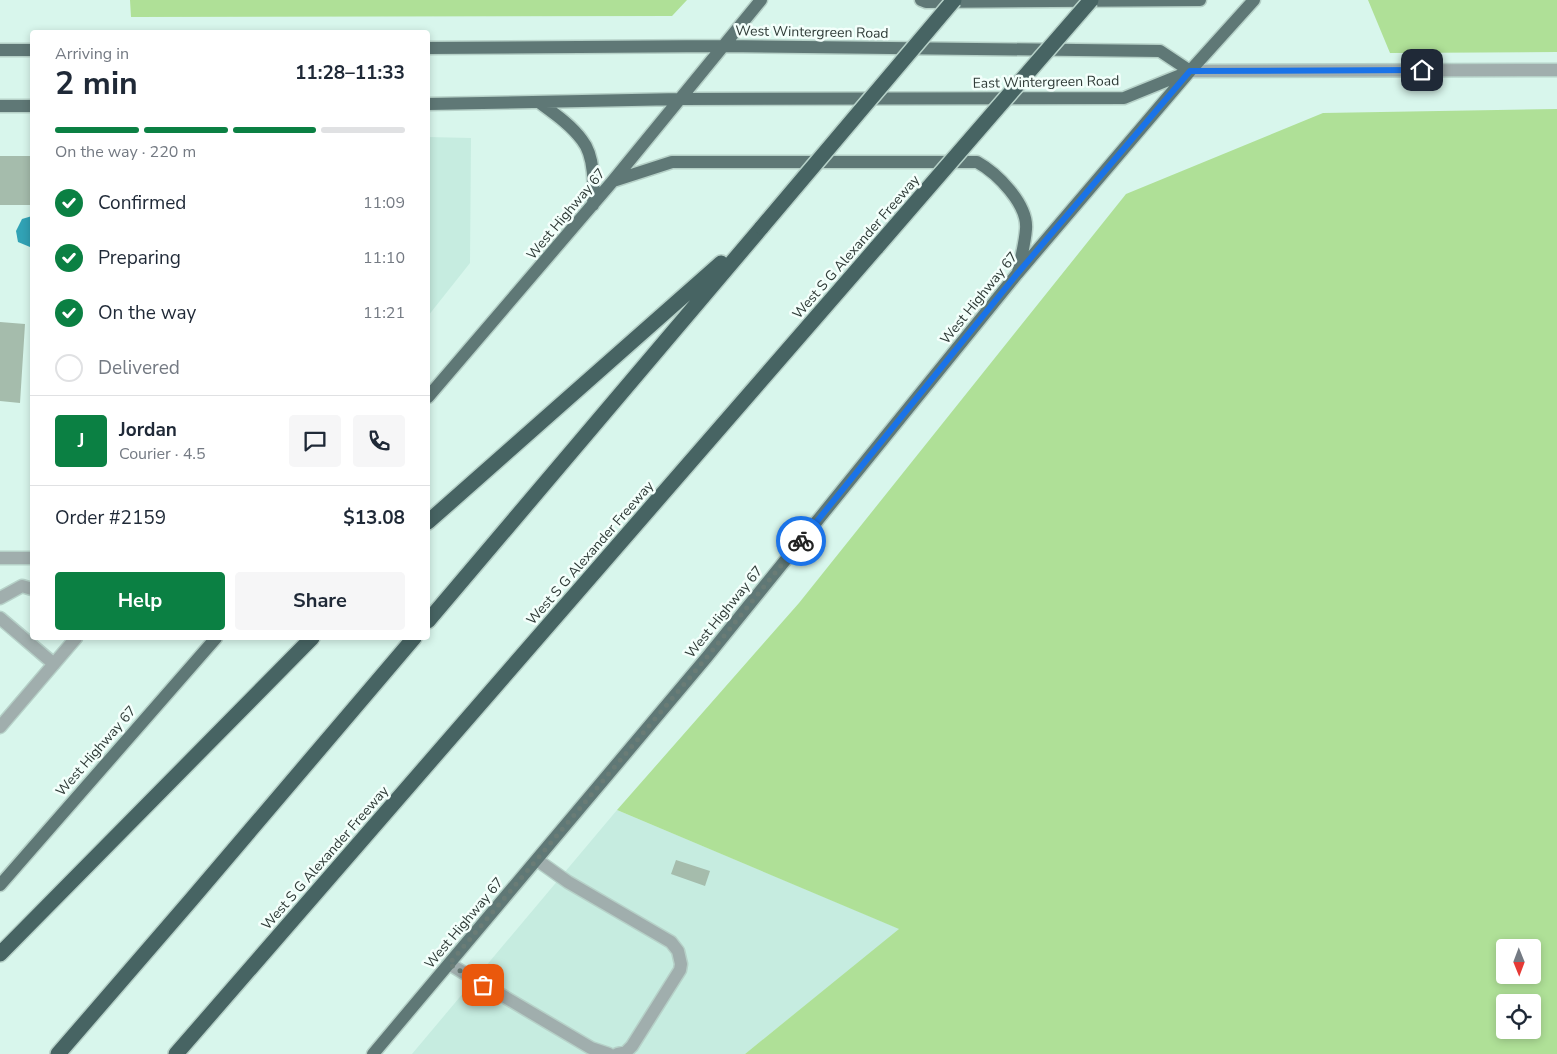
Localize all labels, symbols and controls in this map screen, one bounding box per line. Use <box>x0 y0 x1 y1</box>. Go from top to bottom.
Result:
street label: West Wintergreen Road <box>735 21 889 43</box>
text: Arriving in <box>55 43 129 65</box>
pin <box>1401 49 1443 91</box>
icon: home <box>1408 56 1436 84</box>
text: 11:28–11:33 <box>295 60 405 86</box>
text: 2 min <box>55 62 138 105</box>
street label: East Wintergreen Road <box>973 71 1119 93</box>
text: On the way · 220 m <box>55 141 196 163</box>
street label: West Highway 67 <box>522 164 610 264</box>
street label: West S G Alexander Freeway <box>788 170 924 323</box>
icon: check <box>55 189 83 217</box>
text: Confirmed <box>98 190 186 216</box>
text: 11:09 <box>363 192 405 214</box>
icon: check <box>55 244 83 272</box>
text: Preparing <box>98 245 181 271</box>
text: 11:10 <box>363 247 405 269</box>
street label: West Highway 67 <box>936 248 1022 348</box>
icon: check <box>55 299 83 327</box>
text: On the way <box>98 300 196 326</box>
text: 11:21 <box>363 302 405 324</box>
text: Delivered <box>98 355 180 381</box>
button: chat <box>289 415 341 467</box>
button: phone <box>353 415 405 467</box>
text: Jordan <box>119 417 177 443</box>
text: J <box>78 428 84 454</box>
text: Courier · 4.5 <box>119 443 205 465</box>
street label: West S G Alexander Freeway <box>522 476 658 629</box>
text: Order #2159 <box>55 505 166 531</box>
text: $13.08 <box>343 505 405 531</box>
courier <box>776 516 826 566</box>
icon: bike <box>787 527 815 555</box>
street label: West Highway 67 <box>681 562 767 662</box>
button: Help <box>55 572 225 630</box>
button: Share <box>235 572 405 630</box>
street label: West Highway 67 <box>52 702 140 800</box>
street label: West S G Alexander Freeway <box>257 781 393 934</box>
street label: West Highway 67 <box>420 873 508 973</box>
north arrow <box>1496 939 1541 984</box>
map controls <box>1496 939 1541 1039</box>
pin <box>462 964 504 1006</box>
icon: bag <box>469 971 497 999</box>
button: locate <box>1496 994 1541 1039</box>

